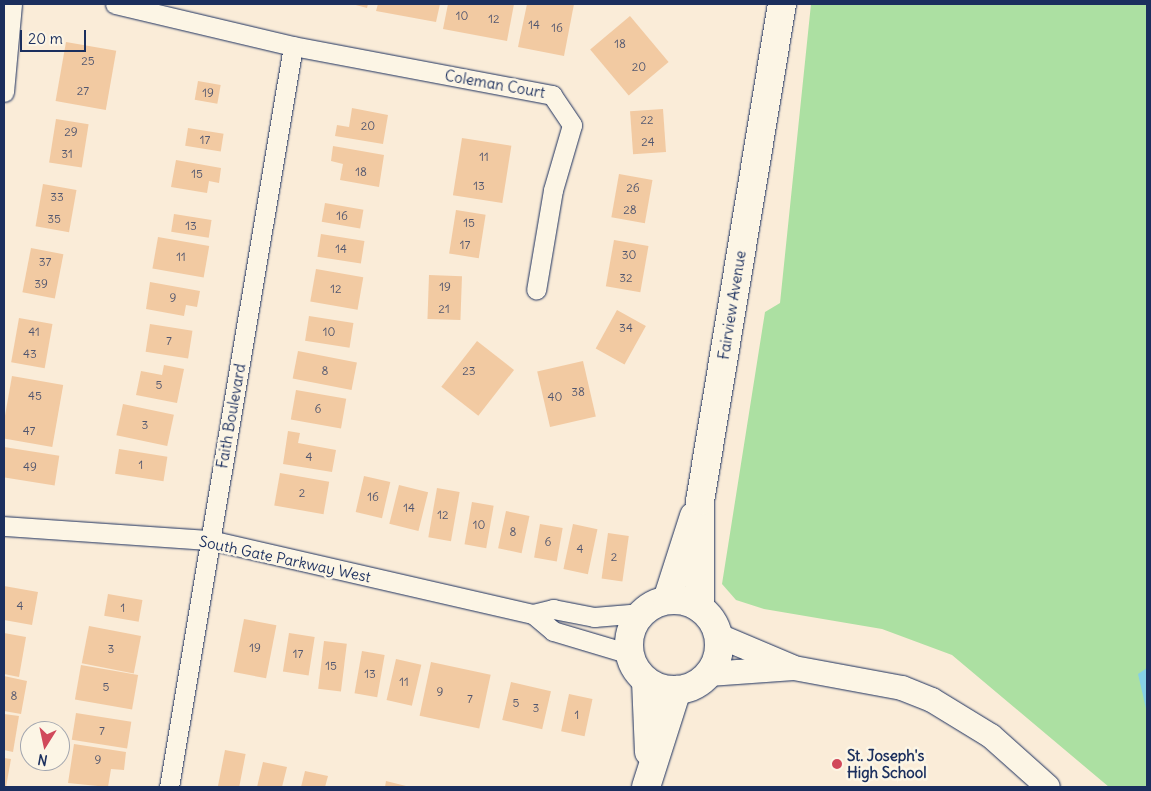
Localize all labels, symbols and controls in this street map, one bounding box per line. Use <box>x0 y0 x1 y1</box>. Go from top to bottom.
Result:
house number: 10 <box>456 9 468 23</box>
house number: 12 <box>488 12 500 26</box>
house number: 14 <box>528 18 540 32</box>
scale bar <box>22 20 89 52</box>
house number: 16 <box>551 21 563 35</box>
text: 20 m <box>28 29 63 48</box>
house number: 18 <box>614 37 626 51</box>
house number: 25 <box>81 54 95 68</box>
house number: 20 <box>632 60 646 74</box>
street label: Coleman Court <box>443 66 547 102</box>
house number: 27 <box>77 84 89 98</box>
house number: 19 <box>202 86 214 100</box>
house number: 22 <box>640 113 654 127</box>
house number: 20 <box>361 119 375 133</box>
house number: 29 <box>64 125 78 139</box>
house number: 17 <box>200 133 210 147</box>
house number: 24 <box>641 135 655 149</box>
house number: 31 <box>61 147 73 161</box>
house number: 11 <box>479 150 489 164</box>
house number: 18 <box>355 165 367 179</box>
house number: 15 <box>191 167 203 181</box>
house number: 13 <box>473 179 485 193</box>
house number: 26 <box>626 181 640 195</box>
house number: 33 <box>50 190 64 204</box>
house number: 28 <box>623 203 637 217</box>
house number: 16 <box>336 209 348 223</box>
house number: 35 <box>47 212 61 226</box>
house number: 15 <box>463 216 475 230</box>
house number: 13 <box>185 219 197 233</box>
house number: 17 <box>460 238 470 252</box>
house number: 14 <box>335 242 347 256</box>
house number: 30 <box>622 248 636 262</box>
street label: Fairview Avenue <box>714 249 750 361</box>
house number: 11 <box>176 250 186 264</box>
house number: 37 <box>39 255 51 269</box>
house number: 32 <box>619 271 633 285</box>
house number: 39 <box>34 277 48 291</box>
house number: 19 <box>439 280 451 294</box>
house number: 12 <box>330 282 342 296</box>
house number: 9 <box>170 291 176 305</box>
house number: 21 <box>438 302 450 316</box>
house number: 34 <box>619 321 633 335</box>
house number: 41 <box>28 325 40 339</box>
house number: 10 <box>323 325 335 339</box>
house number: 7 <box>166 334 172 348</box>
house number: 43 <box>23 347 37 361</box>
street label: Faith Boulevard <box>213 362 249 470</box>
house number: 8 <box>322 364 328 378</box>
house number: 23 <box>462 364 476 378</box>
house number: 5 <box>156 378 162 392</box>
house number: 38 <box>571 385 585 399</box>
house number: 45 <box>28 389 42 403</box>
house number: 40 <box>548 390 562 404</box>
house number: 6 <box>315 402 321 416</box>
house number: 3 <box>142 418 148 432</box>
house number: 47 <box>23 424 35 438</box>
house number: 4 <box>306 450 312 464</box>
house number: 1 <box>139 458 143 472</box>
house number: 49 <box>23 460 37 474</box>
house number: 2 <box>299 486 305 500</box>
house number: 16 <box>367 490 379 504</box>
house number: 14 <box>403 501 415 515</box>
house number: 12 <box>437 508 449 522</box>
house number: 10 <box>473 518 485 532</box>
house number: 8 <box>510 525 516 539</box>
street label: South Gate Parkway West <box>197 532 373 586</box>
house number: 6 <box>545 535 551 549</box>
house number: 4 <box>577 542 583 556</box>
house number: 2 <box>611 550 617 564</box>
house number: 4 <box>17 599 23 613</box>
house number: 1 <box>121 601 125 615</box>
house number: 19 <box>249 641 261 655</box>
house number: 3 <box>108 642 114 656</box>
house number: 17 <box>293 647 303 661</box>
house number: 15 <box>325 659 337 673</box>
house number: 13 <box>364 667 376 681</box>
house number: 11 <box>399 675 409 689</box>
house number: 5 <box>103 680 109 694</box>
house number: 9 <box>437 685 443 699</box>
house number: 8 <box>11 689 17 703</box>
house number: 7 <box>467 692 473 706</box>
house number: 5 <box>513 696 519 710</box>
house number: 3 <box>533 701 539 715</box>
house number: 1 <box>575 708 579 722</box>
north arrow <box>20 721 70 771</box>
house number: 7 <box>99 724 105 738</box>
place label: St. Joseph's High School <box>847 746 927 781</box>
text: N <box>36 750 49 769</box>
house number: 9 <box>95 753 101 767</box>
marker: St. Joseph's High School <box>831 758 843 770</box>

